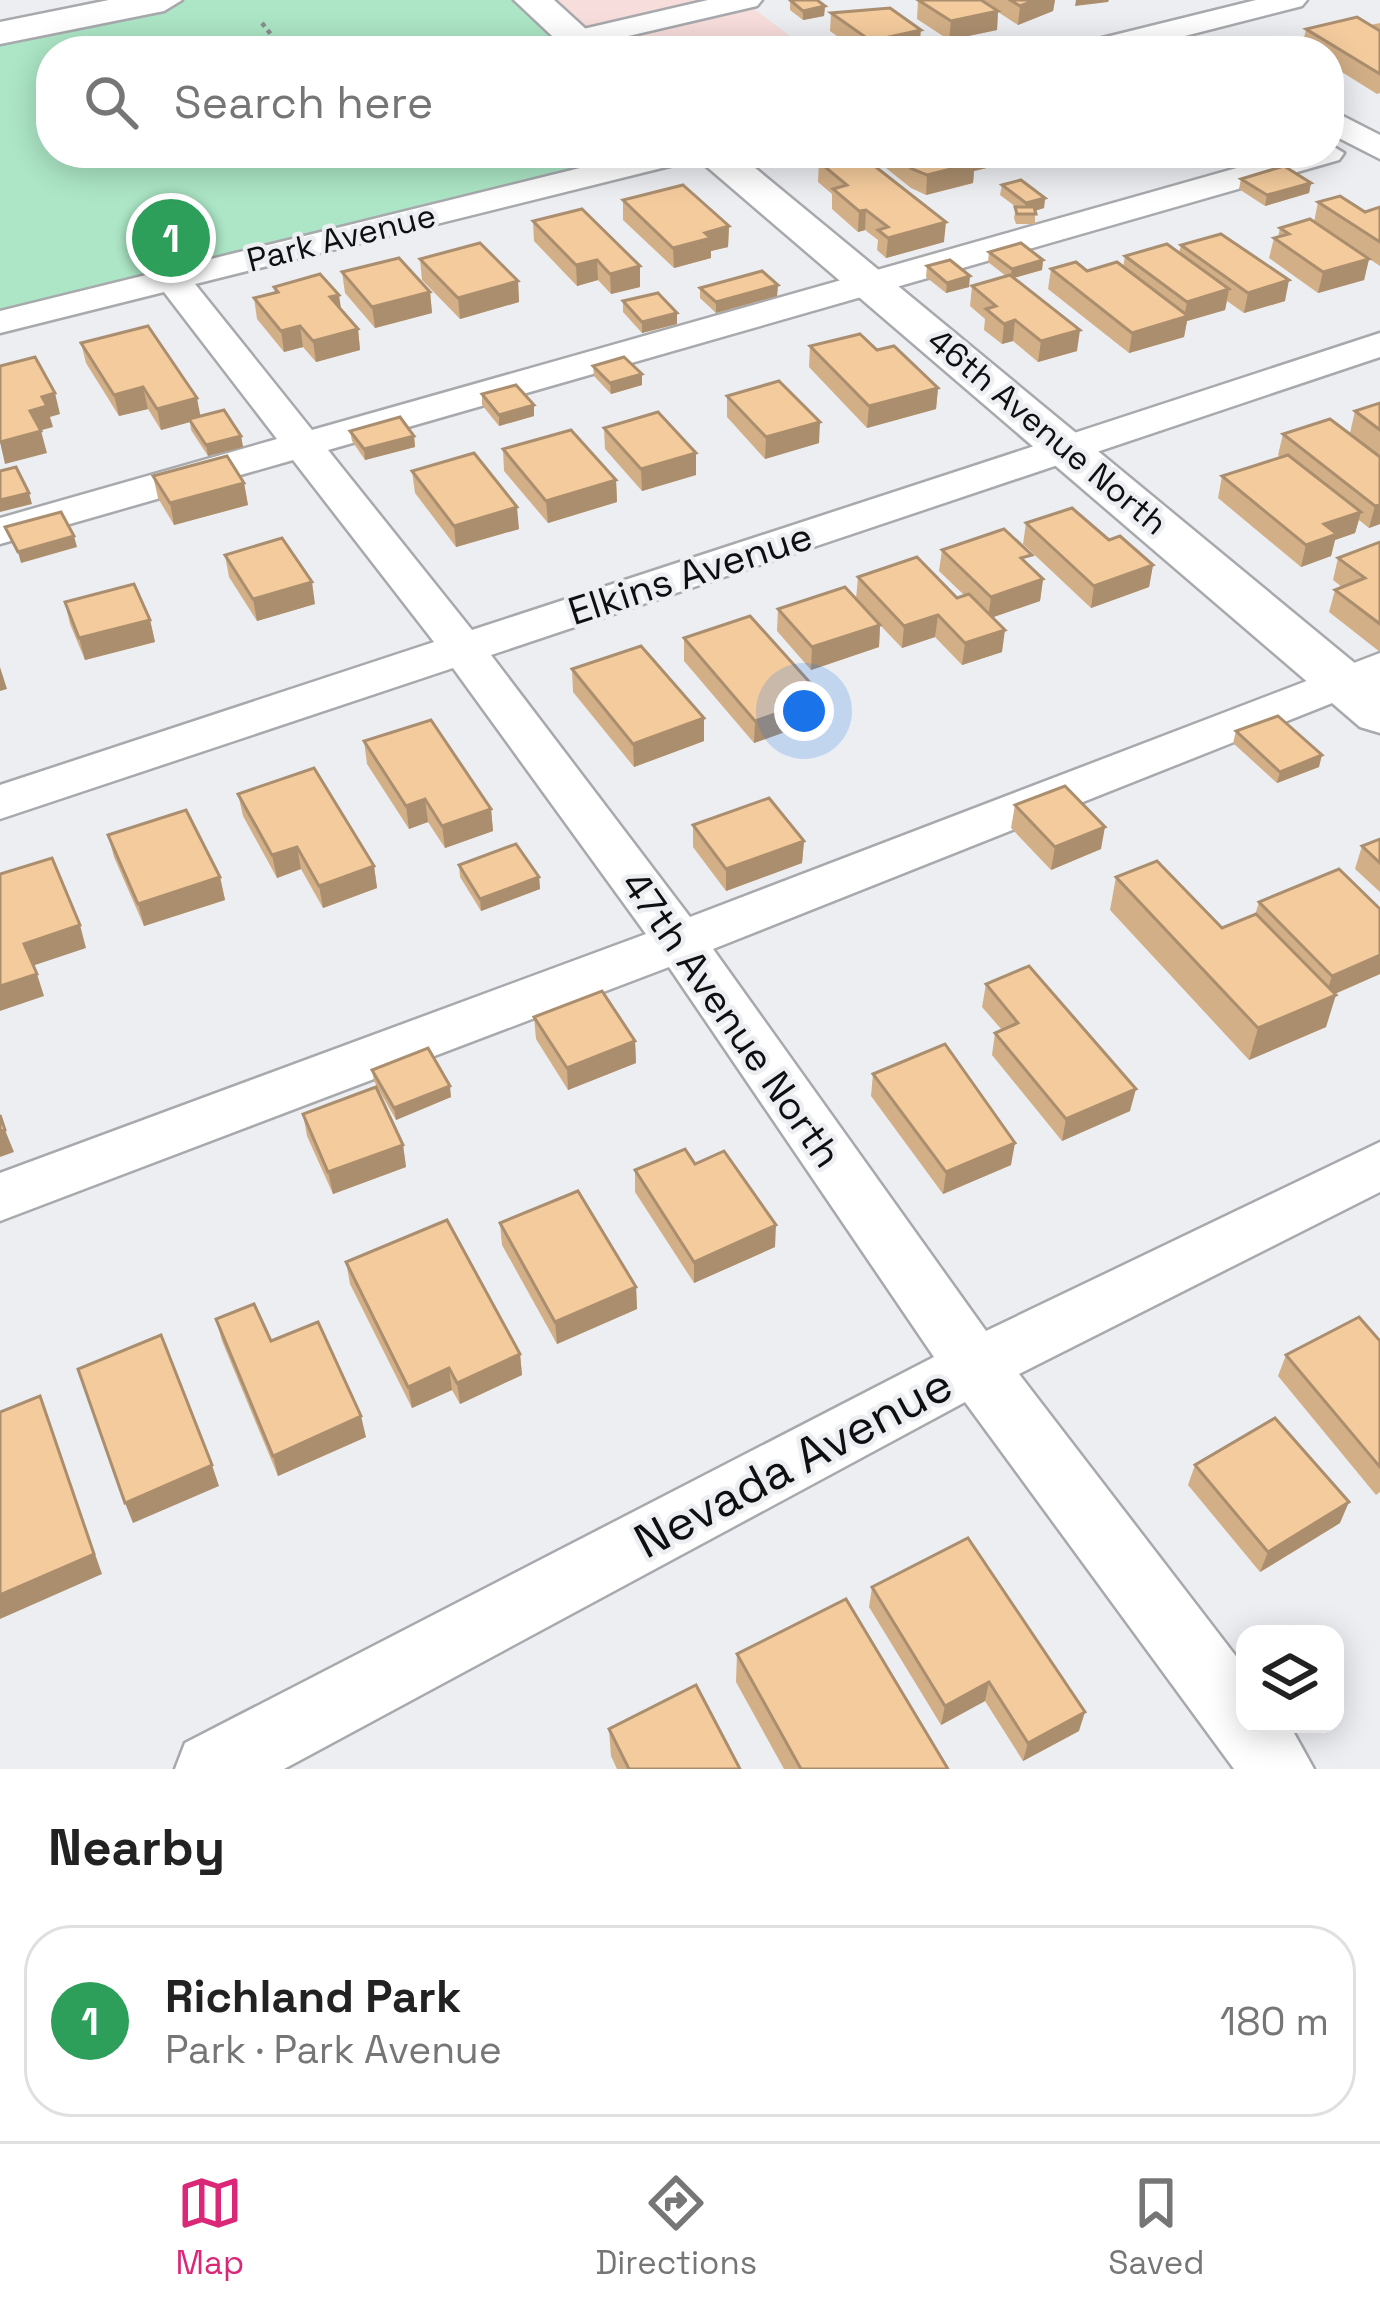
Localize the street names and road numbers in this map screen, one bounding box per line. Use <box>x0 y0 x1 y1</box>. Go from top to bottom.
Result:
street label: Park Avenue <box>242 194 440 282</box>
street label: 46th Avenue North <box>919 319 1176 544</box>
street label: Elkins Avenue <box>562 511 818 636</box>
street label: 47th Avenue North <box>611 862 852 1177</box>
street label: Nevada Avenue <box>624 1353 963 1572</box>

